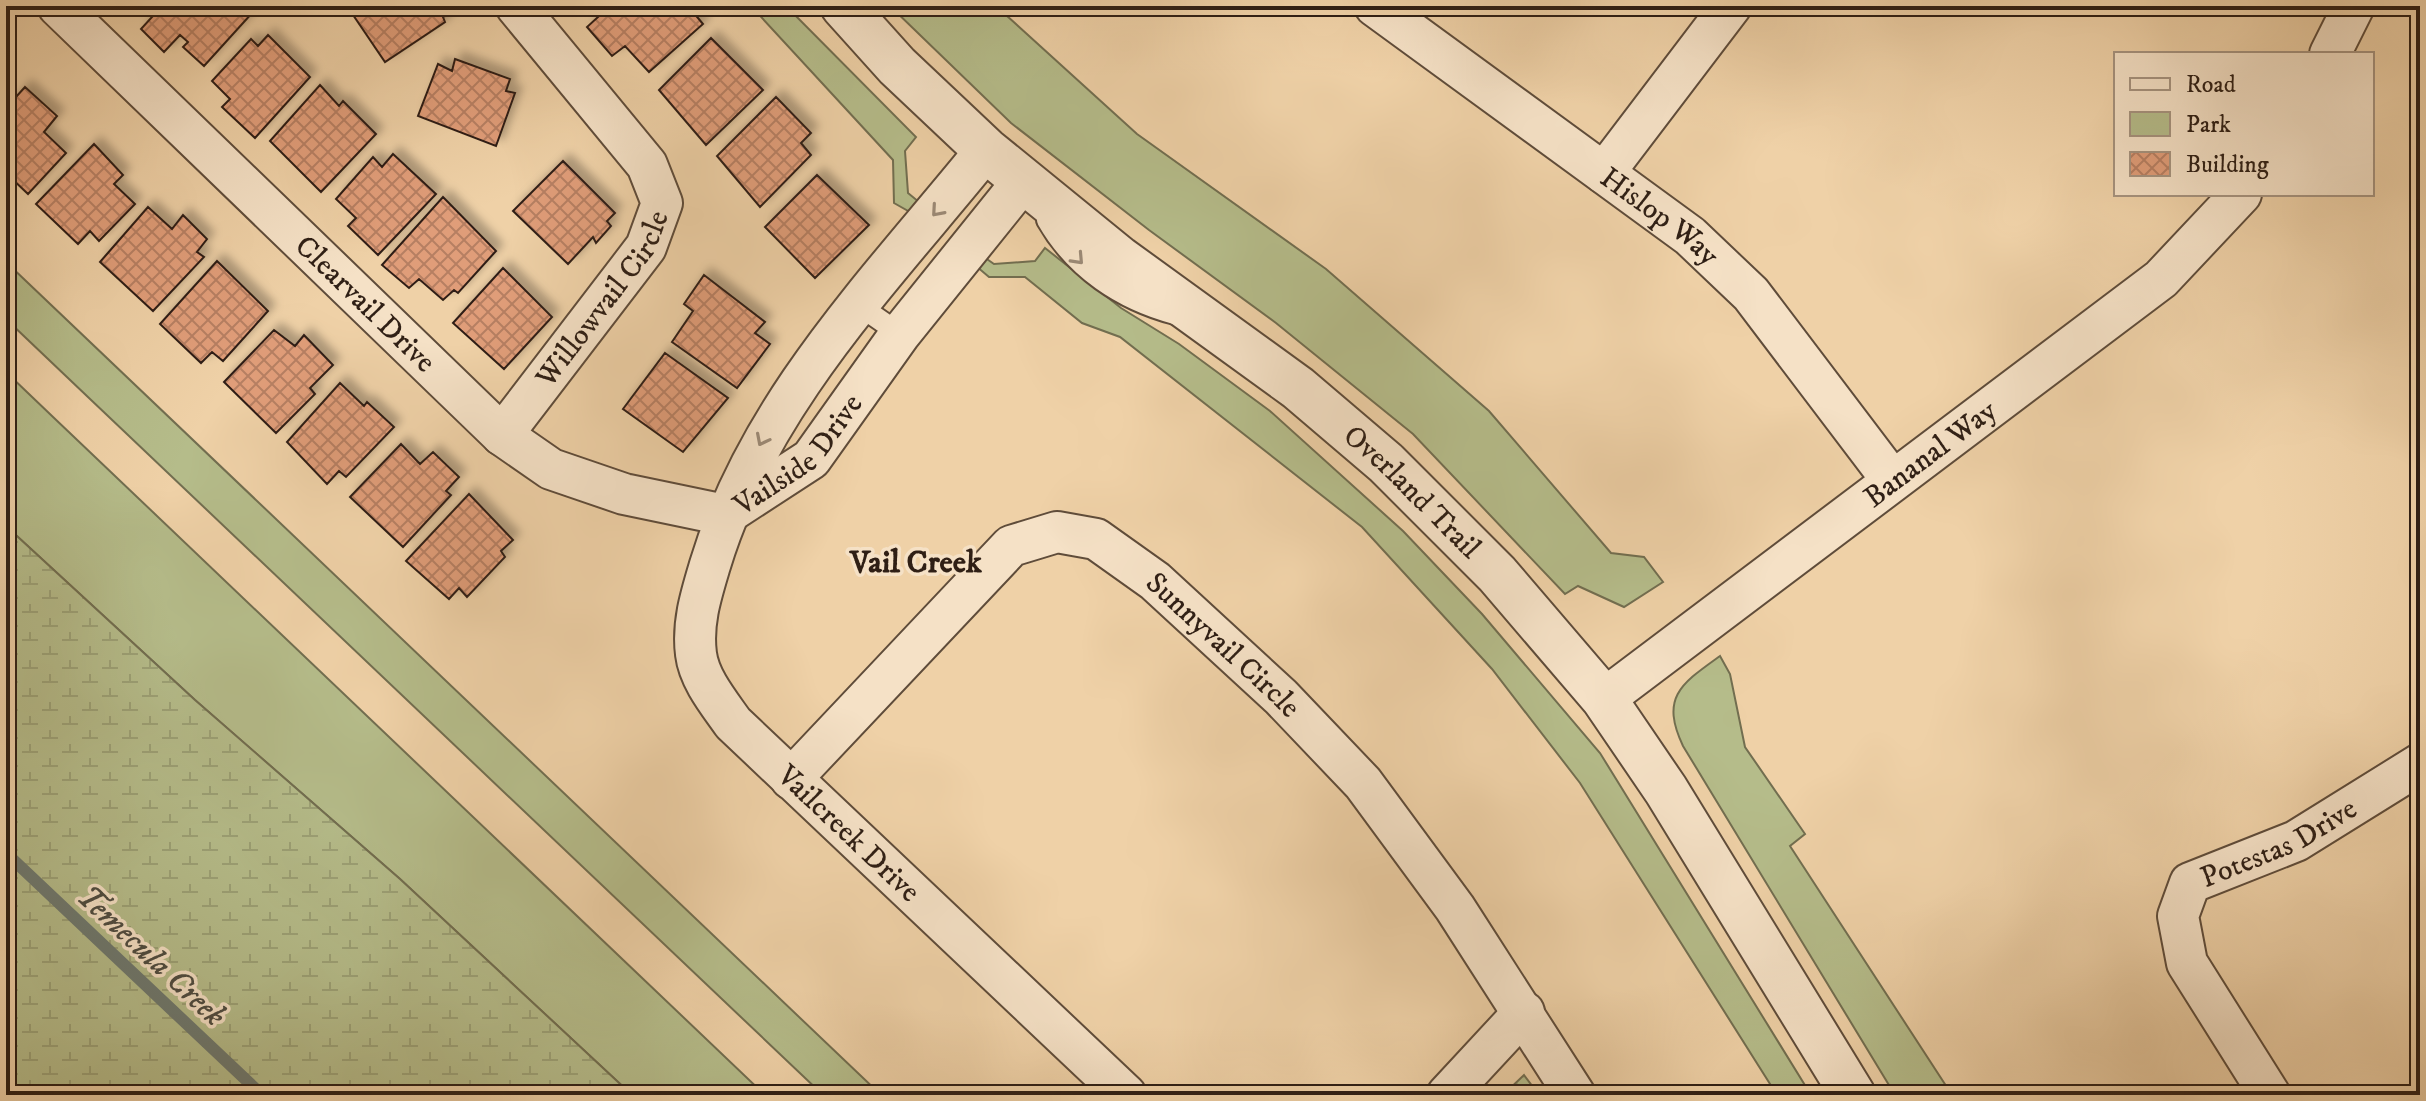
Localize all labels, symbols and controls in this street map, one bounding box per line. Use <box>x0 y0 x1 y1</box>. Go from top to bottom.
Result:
legend <box>2114 52 2374 196</box>
text: Road <box>2186 70 2236 100</box>
text: Park <box>2186 110 2231 140</box>
text: Building <box>2186 150 2269 180</box>
street label: Hislop Way <box>1592 160 1727 275</box>
one-way arrow <box>932 201 947 216</box>
street label: Willowvail Circle <box>528 206 678 396</box>
street label: Clearvail Drive <box>287 228 443 381</box>
one-way arrow <box>1069 250 1084 264</box>
street label: Vailside Drive <box>726 387 871 525</box>
street label: Bananal Way <box>1857 392 2005 516</box>
street label: Overland Trail <box>1335 418 1488 567</box>
one-way arrow <box>757 432 772 447</box>
district label: Vail Creek <box>848 543 983 583</box>
street label: Sunnyvail Circle <box>1137 565 1308 726</box>
street label: Vailcreek Drive <box>768 757 928 911</box>
street label: Potestas Drive <box>2195 791 2364 897</box>
water label: Temecula Creek <box>68 877 234 1036</box>

